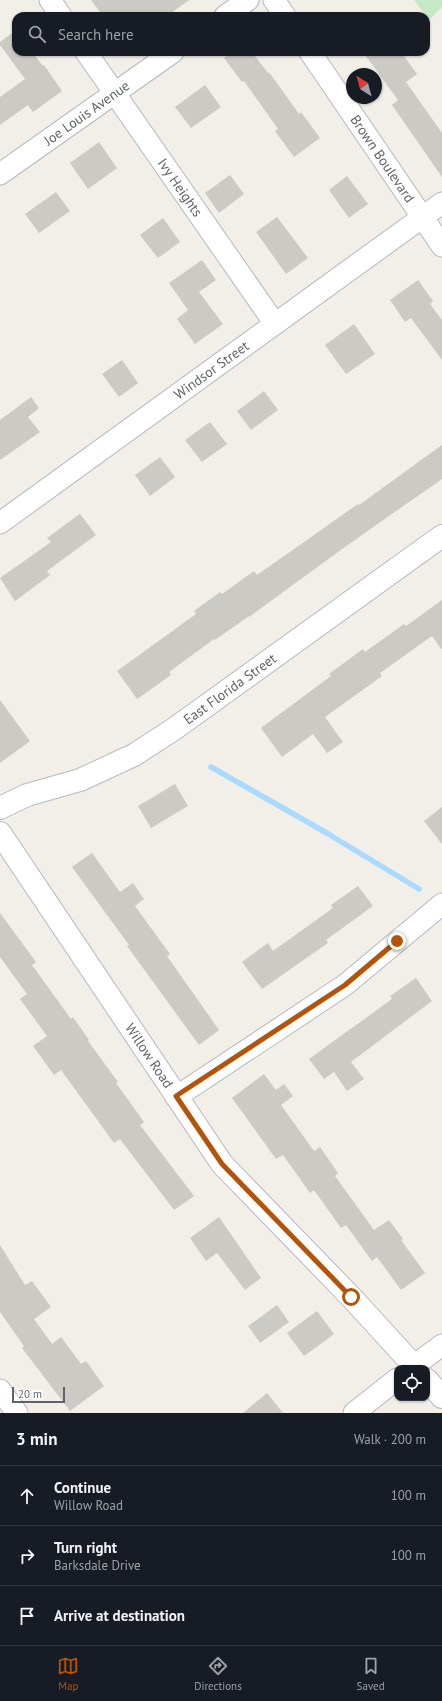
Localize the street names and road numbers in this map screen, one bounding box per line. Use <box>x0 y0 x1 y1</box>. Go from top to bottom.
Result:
street label: Joe Louis Avenue <box>39 77 133 150</box>
street label: Brown Boulevard <box>346 111 419 206</box>
street label: Ivy Heights <box>154 155 207 220</box>
street label: Windsor Street <box>170 337 253 403</box>
street label: East Florida Street <box>180 649 280 728</box>
street label: Willow Road <box>121 1020 177 1091</box>

